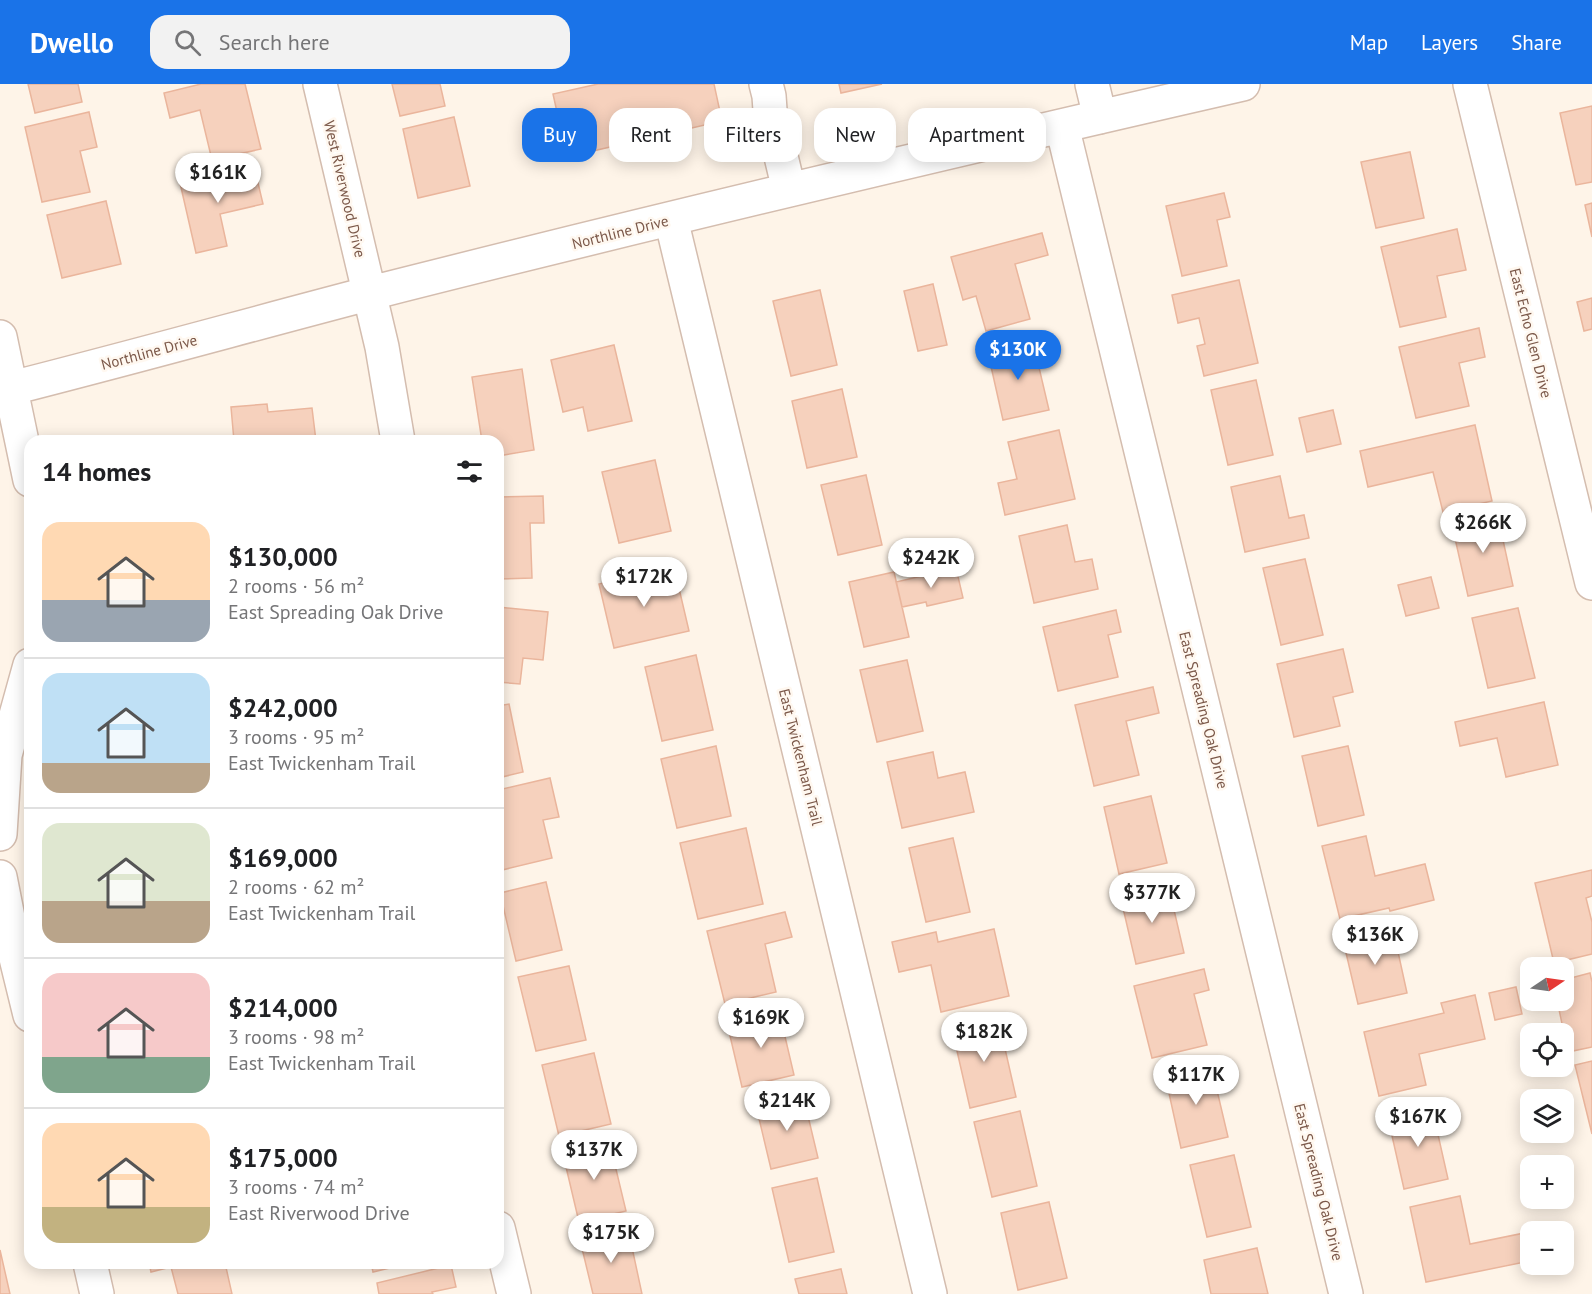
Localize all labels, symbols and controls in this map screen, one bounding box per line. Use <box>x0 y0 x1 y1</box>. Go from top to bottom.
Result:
search box <box>150 15 570 69</box>
text: Dwello <box>30 24 114 61</box>
icon: search <box>171 26 204 59</box>
text: Search here <box>219 28 330 56</box>
text: Map <box>1350 29 1388 56</box>
text: Layers <box>1421 29 1478 56</box>
text: Share <box>1511 29 1562 56</box>
chip: Buy <box>522 108 597 162</box>
chip: Rent <box>609 108 692 162</box>
chip: Filters <box>704 108 802 162</box>
chip: New <box>814 108 896 162</box>
chip: Apartment <box>908 108 1046 162</box>
street label: West Riverwood Drive <box>320 119 370 259</box>
pin: $161K <box>176 153 260 204</box>
text: $161K <box>189 159 247 185</box>
street label: Northline Drive <box>570 211 670 253</box>
street label: East Echo Glen Drive <box>1506 266 1556 400</box>
street label: Northline Drive <box>99 330 199 374</box>
pin: $130K <box>976 330 1060 381</box>
text: $130K <box>989 336 1047 362</box>
text: 14 homes <box>42 455 151 488</box>
icon: filters <box>453 455 486 488</box>
pin: $266K <box>1441 503 1525 554</box>
text: $266K <box>1454 509 1512 535</box>
pin: $242K <box>889 538 973 589</box>
text: $130,000 <box>228 540 338 573</box>
text: $242K <box>902 544 960 570</box>
icon: home <box>90 546 162 618</box>
pin: $172K <box>602 557 686 608</box>
text: $172K <box>615 563 673 589</box>
text: 2 rooms · 56 m² <box>228 573 364 599</box>
text: East Spreading Oak Drive <box>228 599 443 625</box>
street label: East Spreading Oak Drive <box>1175 629 1233 791</box>
street label: East Twickenham Trail <box>775 687 827 828</box>
text: $242,000 <box>228 691 338 724</box>
icon: home <box>90 697 162 769</box>
text: 3 rooms · 95 m² <box>228 724 364 750</box>
text: East Twickenham Trail <box>228 750 415 776</box>
text: $169,000 <box>228 841 338 874</box>
icon: home <box>90 847 162 919</box>
pin: $377K <box>1110 873 1194 924</box>
text: 2 rooms · 62 m² <box>228 874 364 900</box>
text: $377K <box>1123 879 1181 905</box>
text: East Twickenham Trail <box>228 900 415 926</box>
pin: $136K <box>1333 915 1417 966</box>
text: $136K <box>1346 921 1404 947</box>
north arrow <box>1520 957 1574 1011</box>
map controls <box>1520 957 1574 1275</box>
text: $214,000 <box>228 991 338 1024</box>
icon: home <box>90 997 162 1069</box>
pin: $169K <box>719 998 803 1049</box>
text: $169K <box>732 1004 790 1030</box>
pin: $182K <box>942 1012 1026 1063</box>
text: $182K <box>955 1018 1013 1044</box>
button: locate <box>1520 1023 1574 1077</box>
text: 3 rooms · 98 m² <box>228 1024 364 1050</box>
text: East Twickenham Trail <box>228 1050 415 1076</box>
pin: $117K <box>1154 1055 1238 1106</box>
text: $117K <box>1167 1061 1225 1087</box>
pin: $214K <box>745 1081 829 1132</box>
text: $214K <box>758 1087 816 1113</box>
button: layers <box>1520 1089 1574 1143</box>
pin: $167K <box>1376 1097 1460 1148</box>
street label: East Spreading Oak Drive <box>1290 1101 1348 1263</box>
text: $167K <box>1389 1103 1447 1129</box>
pin: $137K <box>552 1130 636 1181</box>
text: $137K <box>565 1136 623 1162</box>
text: $175,000 <box>228 1141 338 1174</box>
icon: home <box>90 1147 162 1219</box>
button: + <box>1520 1155 1574 1209</box>
text: 3 rooms · 74 m² <box>228 1174 364 1200</box>
text: East Riverwood Drive <box>228 1200 410 1226</box>
pin: $175K <box>569 1213 653 1264</box>
text: $175K <box>582 1219 640 1245</box>
button: − <box>1520 1221 1574 1275</box>

